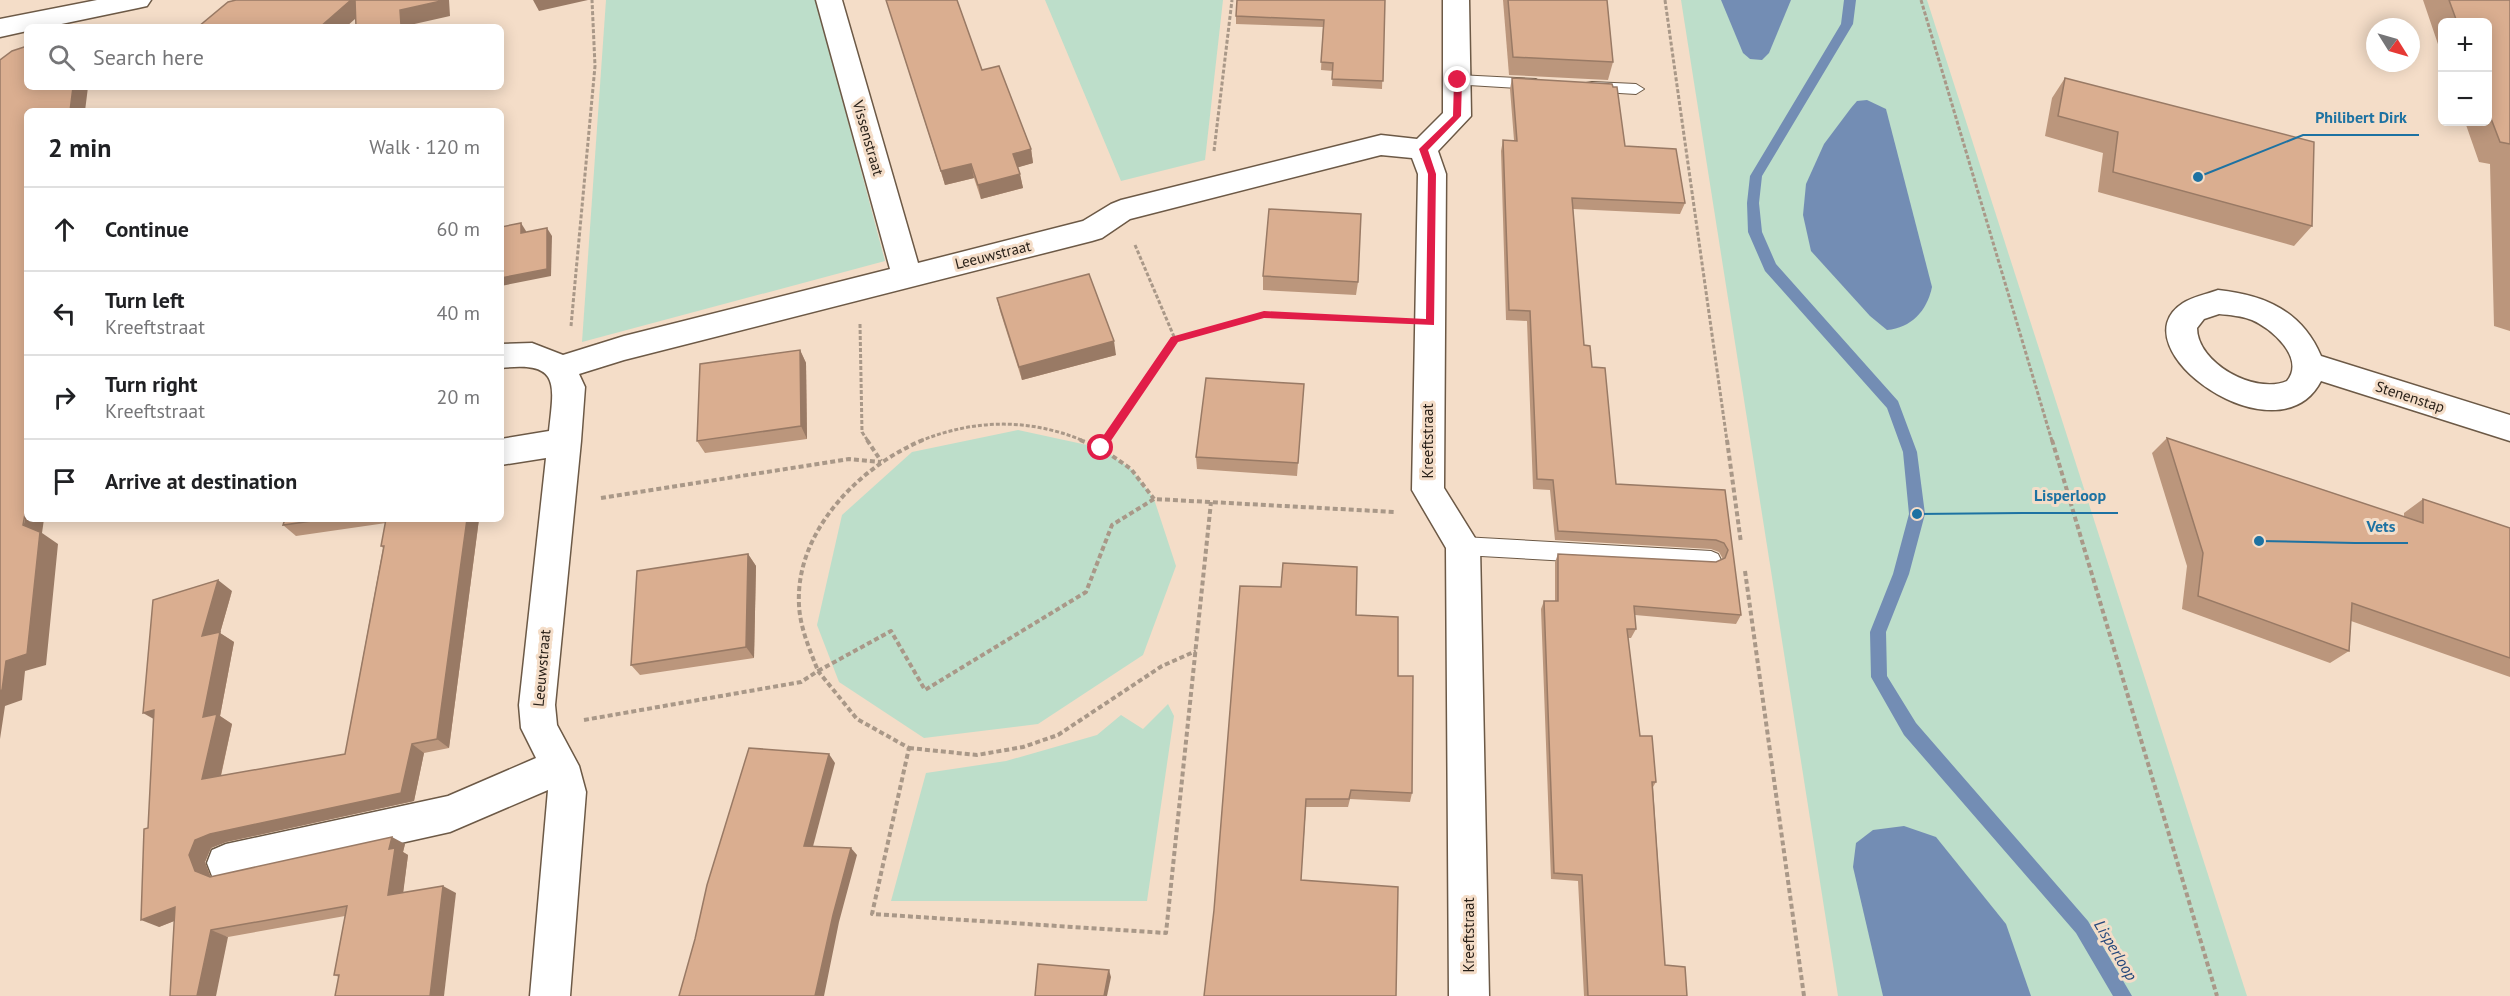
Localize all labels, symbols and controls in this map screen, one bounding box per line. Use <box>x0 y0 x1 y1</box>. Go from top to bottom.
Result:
north arrow <box>2366 18 2420 72</box>
map controls <box>2438 18 2492 126</box>
button: + <box>2438 18 2492 72</box>
search box <box>24 24 504 90</box>
icon: search <box>45 41 78 74</box>
text: Search here <box>93 43 204 71</box>
route end <box>1444 66 1470 92</box>
button: − <box>2438 72 2492 126</box>
street label: Vissenstraat <box>848 97 888 178</box>
callout: Philibert Dirk <box>2303 101 2419 135</box>
text: Philibert Dirk <box>2315 107 2407 127</box>
text: 2 min <box>48 131 111 164</box>
text: Walk · 120 m <box>369 134 480 160</box>
icon: ahead <box>48 213 81 246</box>
text: Continue <box>105 215 189 243</box>
text: 60 m <box>437 216 480 242</box>
street label: Leeuwstraat <box>953 236 1033 273</box>
text: Turn left <box>105 286 185 314</box>
icon: left <box>48 297 81 330</box>
text: 40 m <box>437 300 480 326</box>
text: Kreeftstraat <box>105 314 205 340</box>
text: Turn right <box>105 370 197 398</box>
street label: Stenenstap <box>2373 376 2447 417</box>
icon: right <box>48 381 81 414</box>
text: 20 m <box>437 384 480 410</box>
text: Kreeftstraat <box>105 398 205 424</box>
street label: Kreeftstraat <box>1418 403 1437 479</box>
route start <box>1087 434 1113 460</box>
icon: arrive <box>48 465 81 498</box>
text: Arrive at destination <box>105 467 297 495</box>
callout: Lisperloop <box>2022 479 2118 513</box>
text: Lisperloop <box>2034 485 2106 505</box>
callout: Vets <box>2355 509 2408 543</box>
text: Vets <box>2366 516 2396 536</box>
street label: Leeuwstraat <box>529 629 554 707</box>
street label: Kreeftstraat <box>1459 897 1478 973</box>
water label: Lisperloop <box>2090 916 2142 984</box>

